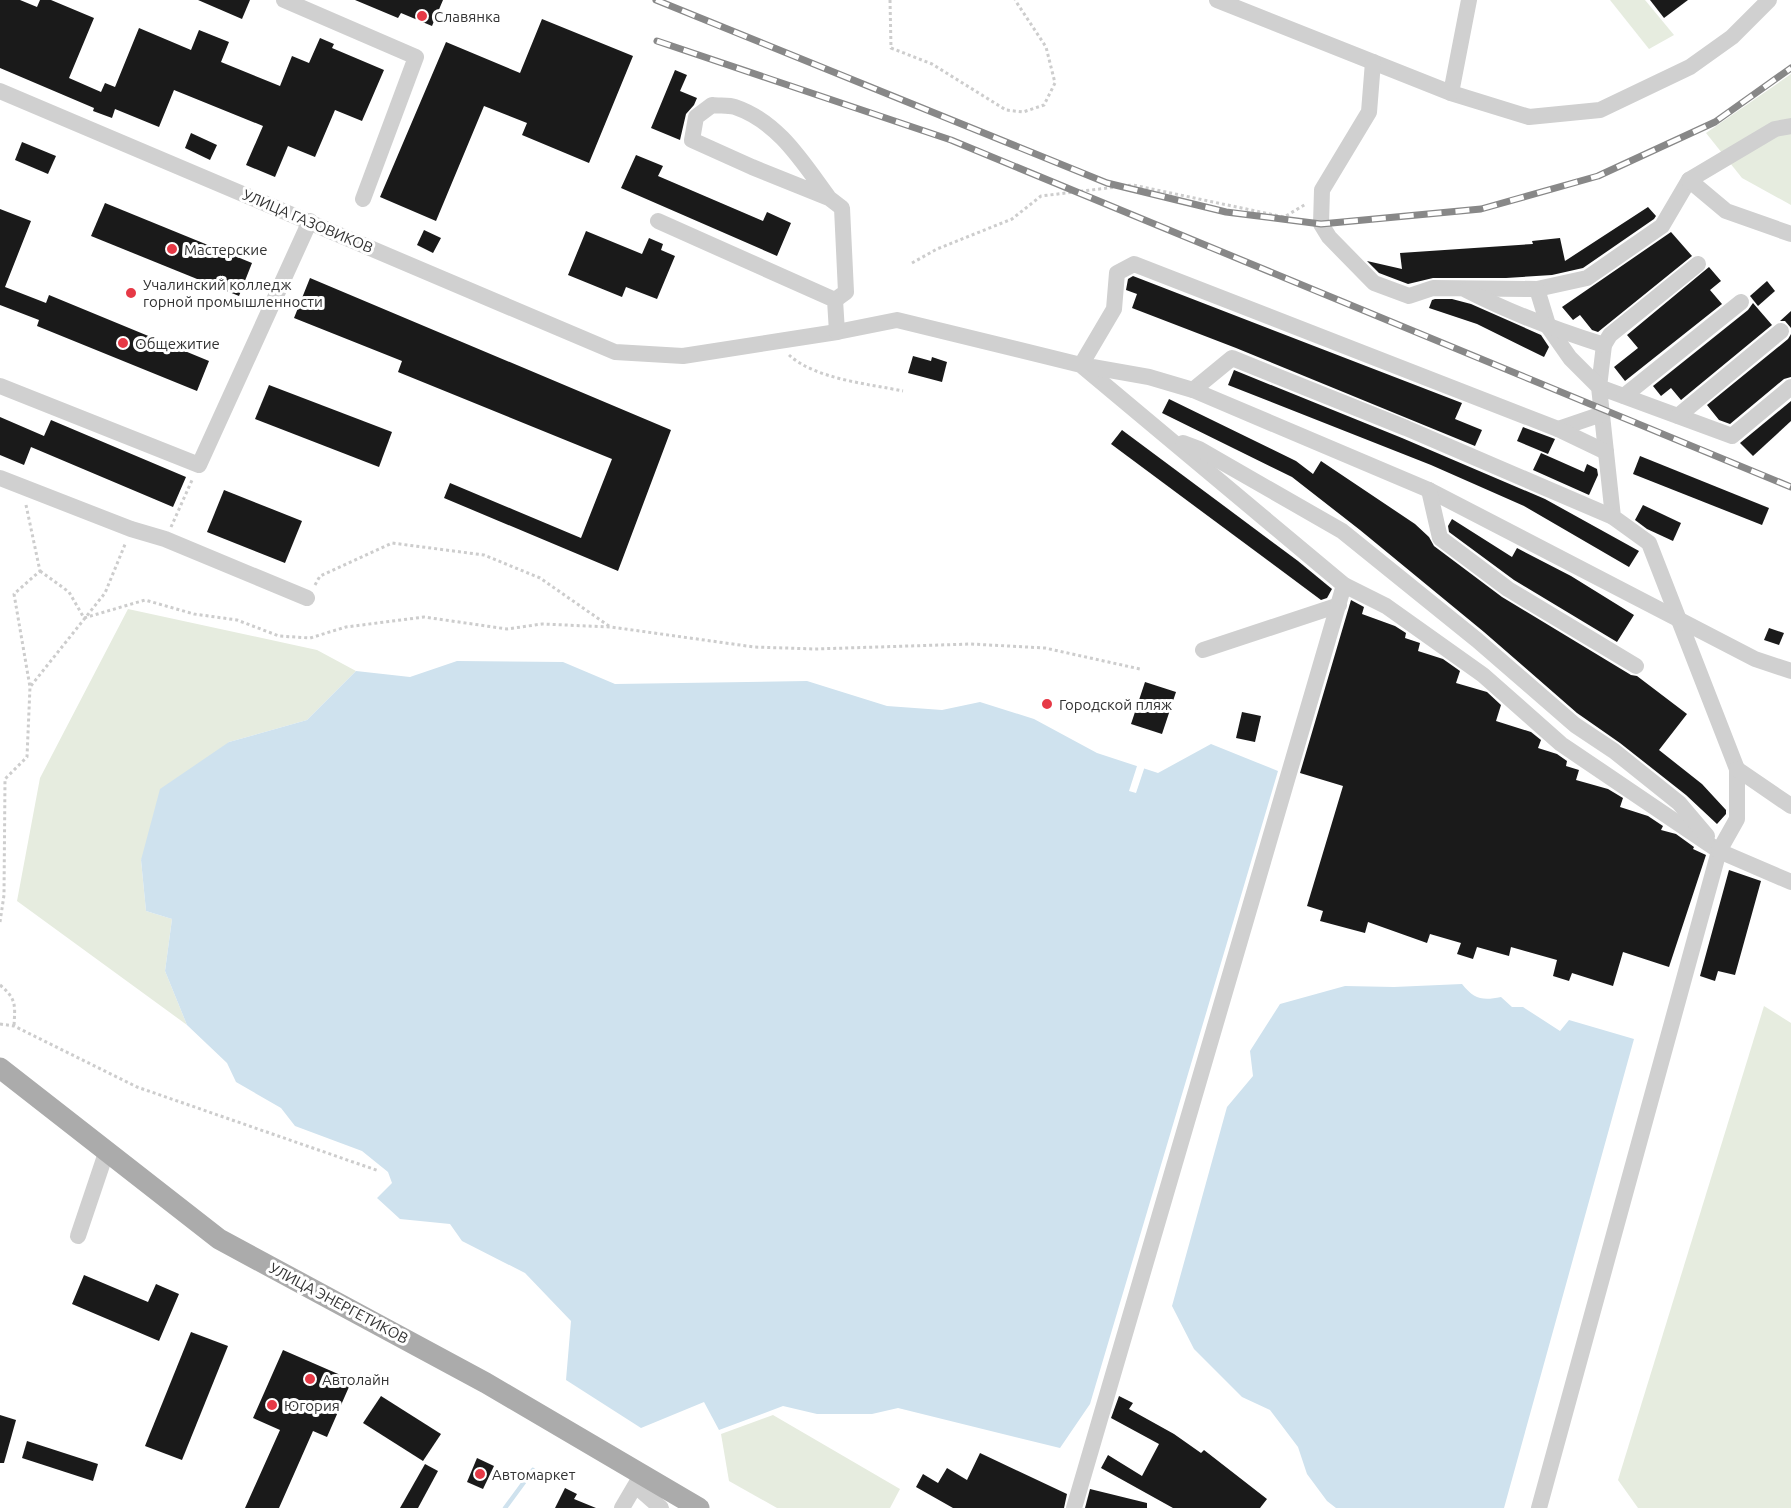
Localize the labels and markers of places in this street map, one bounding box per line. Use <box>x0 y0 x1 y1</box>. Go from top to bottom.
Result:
place label: Славянка <box>434 8 501 25</box>
marker: Славянка <box>415 9 429 23</box>
place label: Мастерские <box>184 241 268 258</box>
marker: Мастерские <box>165 242 179 256</box>
place label: Учалинский колледж горной промышленности <box>143 276 323 310</box>
marker: Учалинский колледж горной промышленности <box>124 286 138 300</box>
place label: Общежитие <box>135 335 220 352</box>
marker: Общежитие <box>116 336 130 350</box>
place label: Городской пляж <box>1059 696 1172 713</box>
marker: Городской пляж <box>1040 697 1054 711</box>
place label: Автолайн <box>322 1371 390 1388</box>
marker: Автолайн <box>303 1372 317 1386</box>
place label: Югория <box>284 1397 340 1414</box>
marker: Югория <box>265 1398 279 1412</box>
place label: Автомаркет <box>492 1466 576 1483</box>
marker: Автомаркет <box>473 1467 487 1481</box>

